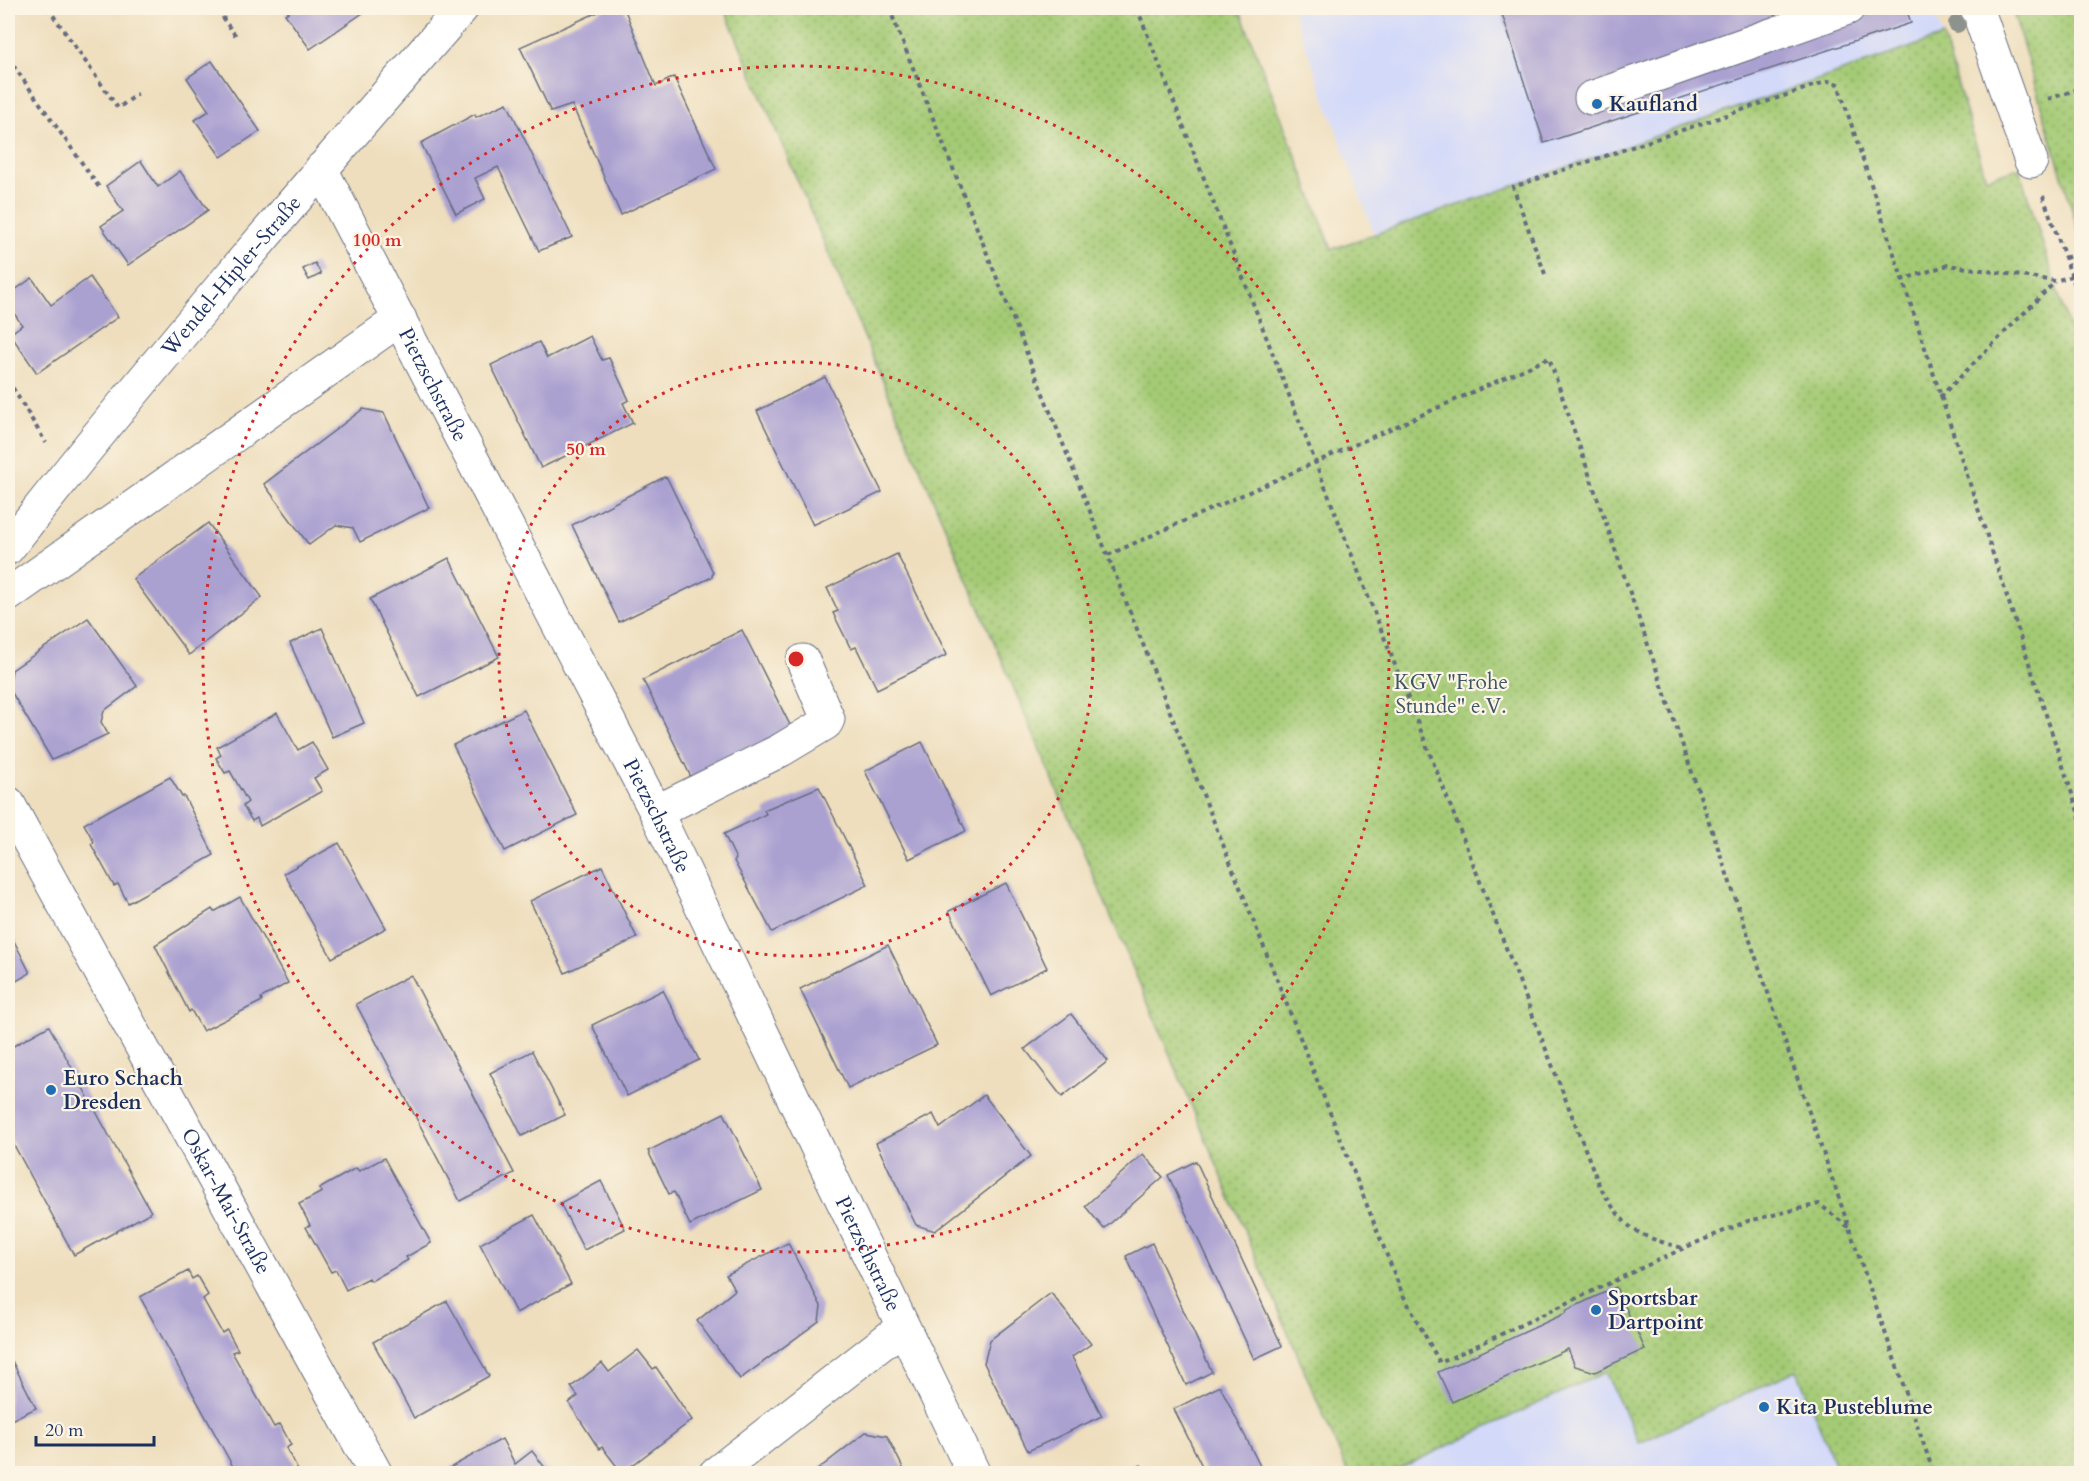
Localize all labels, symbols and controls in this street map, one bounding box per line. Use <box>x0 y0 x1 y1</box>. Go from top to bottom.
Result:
place label: Kaufland <box>1609 90 1698 119</box>
marker: Kaufland <box>1590 97 1604 111</box>
street label: Wendel-Hipler-Straße <box>154 189 308 363</box>
text: 100 m <box>352 228 402 253</box>
street label: Pietzschstraße <box>392 323 475 446</box>
text: 50 m <box>566 437 606 462</box>
centre of rings <box>786 649 806 669</box>
park label: KGV "Frohe Stunde" e.V. <box>1394 668 1508 721</box>
street label: Pietzschstraße <box>616 754 698 878</box>
place label: Euro Schach Dresden <box>63 1064 183 1117</box>
marker: Euro Schach Dresden <box>44 1083 58 1097</box>
street label: Oskar-Mai-Straße <box>174 1123 278 1279</box>
street label: Pietzschstraße <box>828 1191 908 1316</box>
place label: Sportsbar Dartpoint <box>1608 1284 1704 1337</box>
marker: Sportsbar Dartpoint <box>1589 1303 1603 1317</box>
place label: Kita Pusteblume <box>1776 1393 1933 1422</box>
marker: Kita Pusteblume <box>1757 1400 1771 1414</box>
scale bar <box>36 1409 154 1447</box>
text: 20 m <box>45 1418 84 1443</box>

